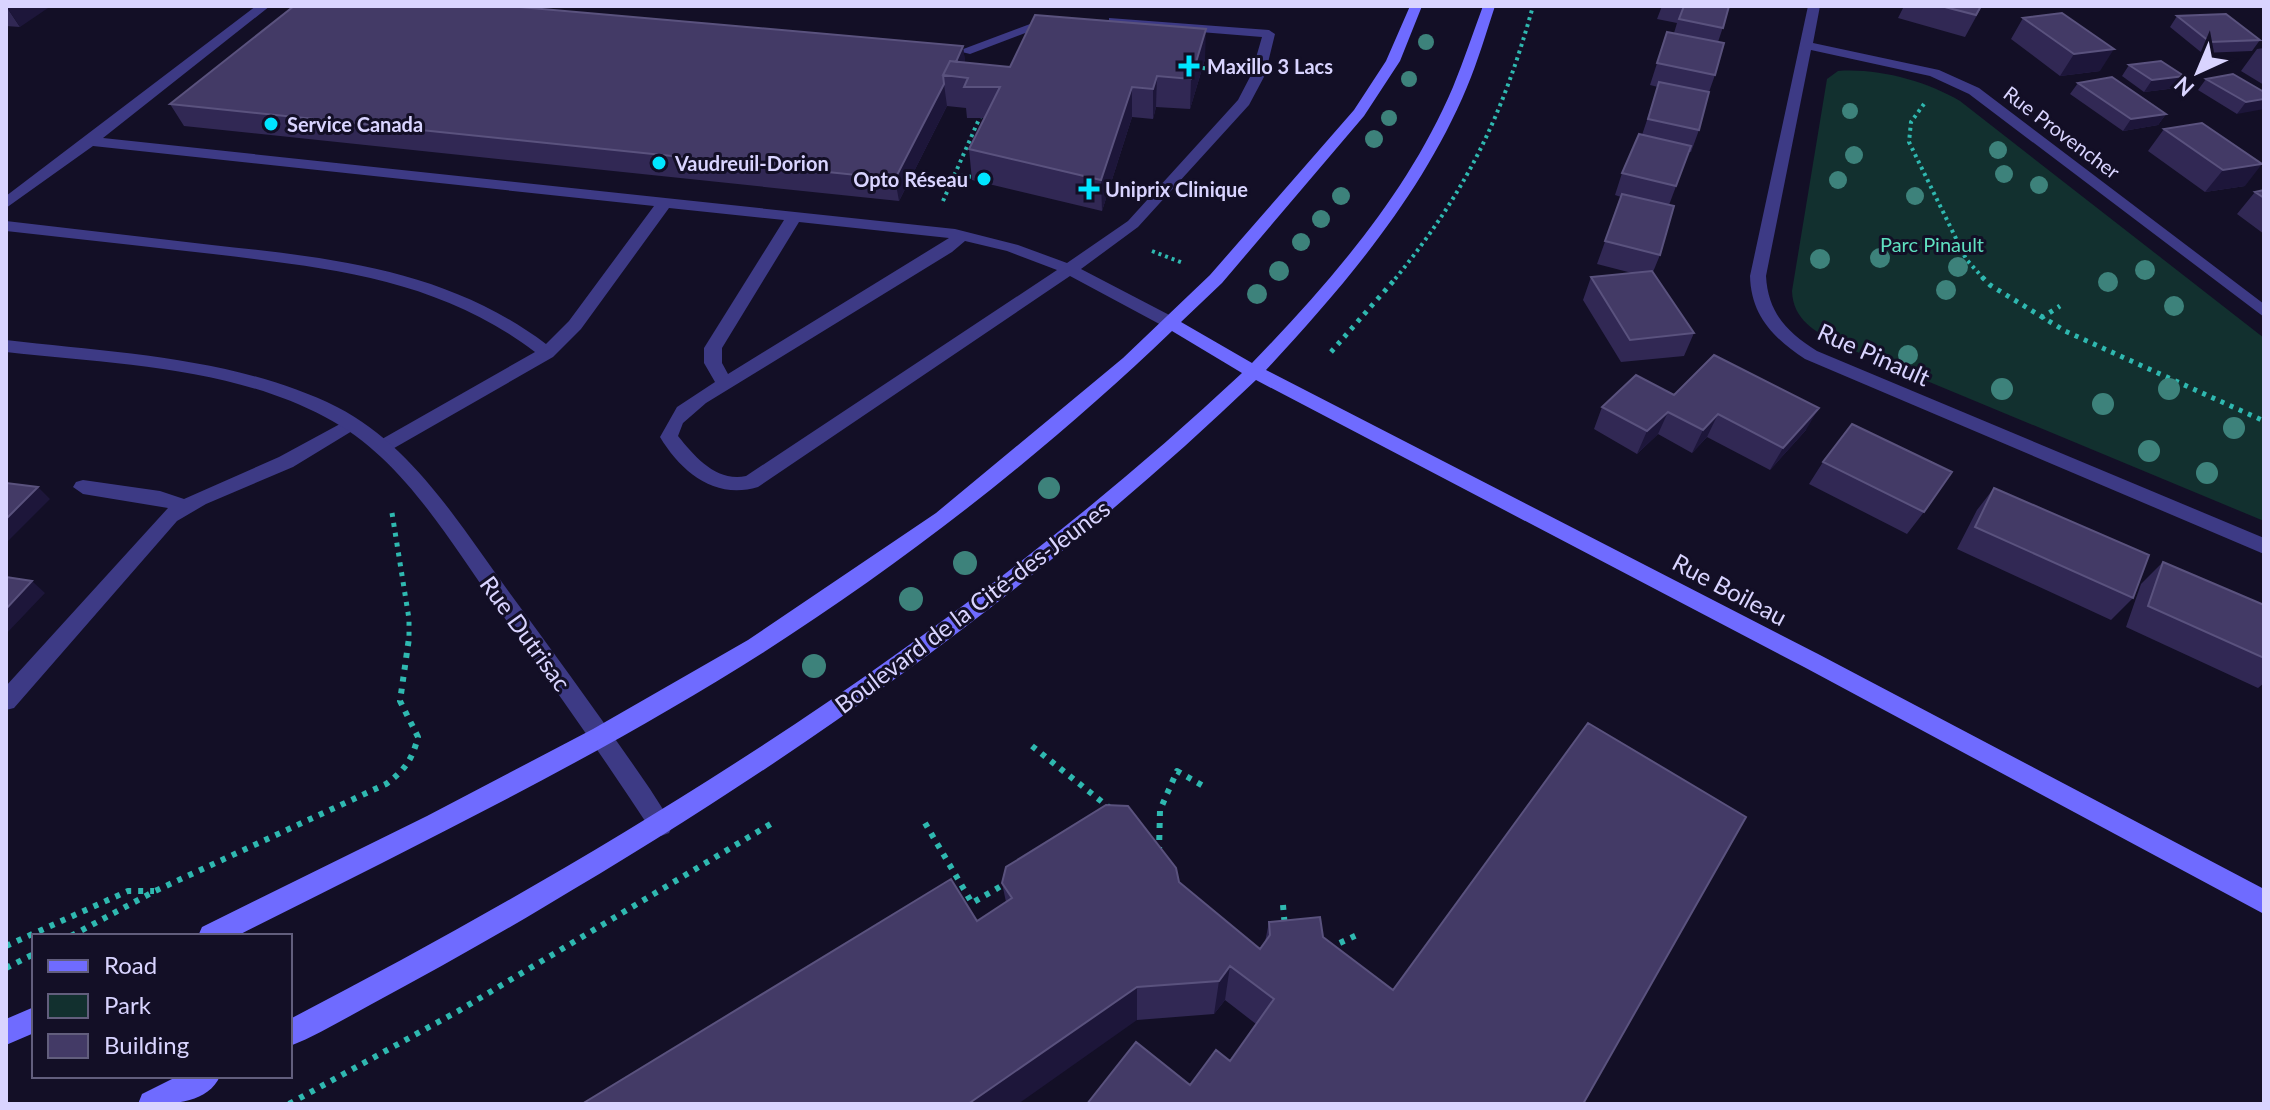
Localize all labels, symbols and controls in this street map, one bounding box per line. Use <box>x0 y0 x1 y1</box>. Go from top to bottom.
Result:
north arrow <box>2158 32 2238 112</box>
place label: Maxillo 3 Lacs <box>1207 54 1333 78</box>
marker: Maxillo 3 Lacs <box>1178 55 1200 77</box>
text: N <box>2168 71 2199 102</box>
street label: Rue Provencher <box>1999 81 2125 184</box>
place label: Service Canada <box>287 112 423 136</box>
marker: Service Canada <box>262 115 280 133</box>
place label: Vaudreuil-Dorion <box>674 151 829 175</box>
marker: Vaudreuil-Dorion <box>650 154 668 172</box>
place label: Opto Réseau <box>853 167 968 191</box>
marker: Opto Réseau <box>975 170 993 188</box>
place label: Uniprix Clinique <box>1105 177 1248 201</box>
marker: Uniprix Clinique <box>1080 180 1098 198</box>
park label: Parc Pinault <box>1880 232 1984 256</box>
street label: Rue Pinault <box>1813 316 1935 392</box>
street label: Boulevard de la Cité-des-Jeunes <box>829 493 1115 719</box>
street label: Rue Boileau <box>1668 547 1792 631</box>
street label: Rue Dutrisac <box>475 570 577 696</box>
legend <box>32 934 292 1078</box>
text: Road <box>104 950 157 979</box>
text: Park <box>104 990 152 1019</box>
text: Building <box>104 1030 189 1059</box>

